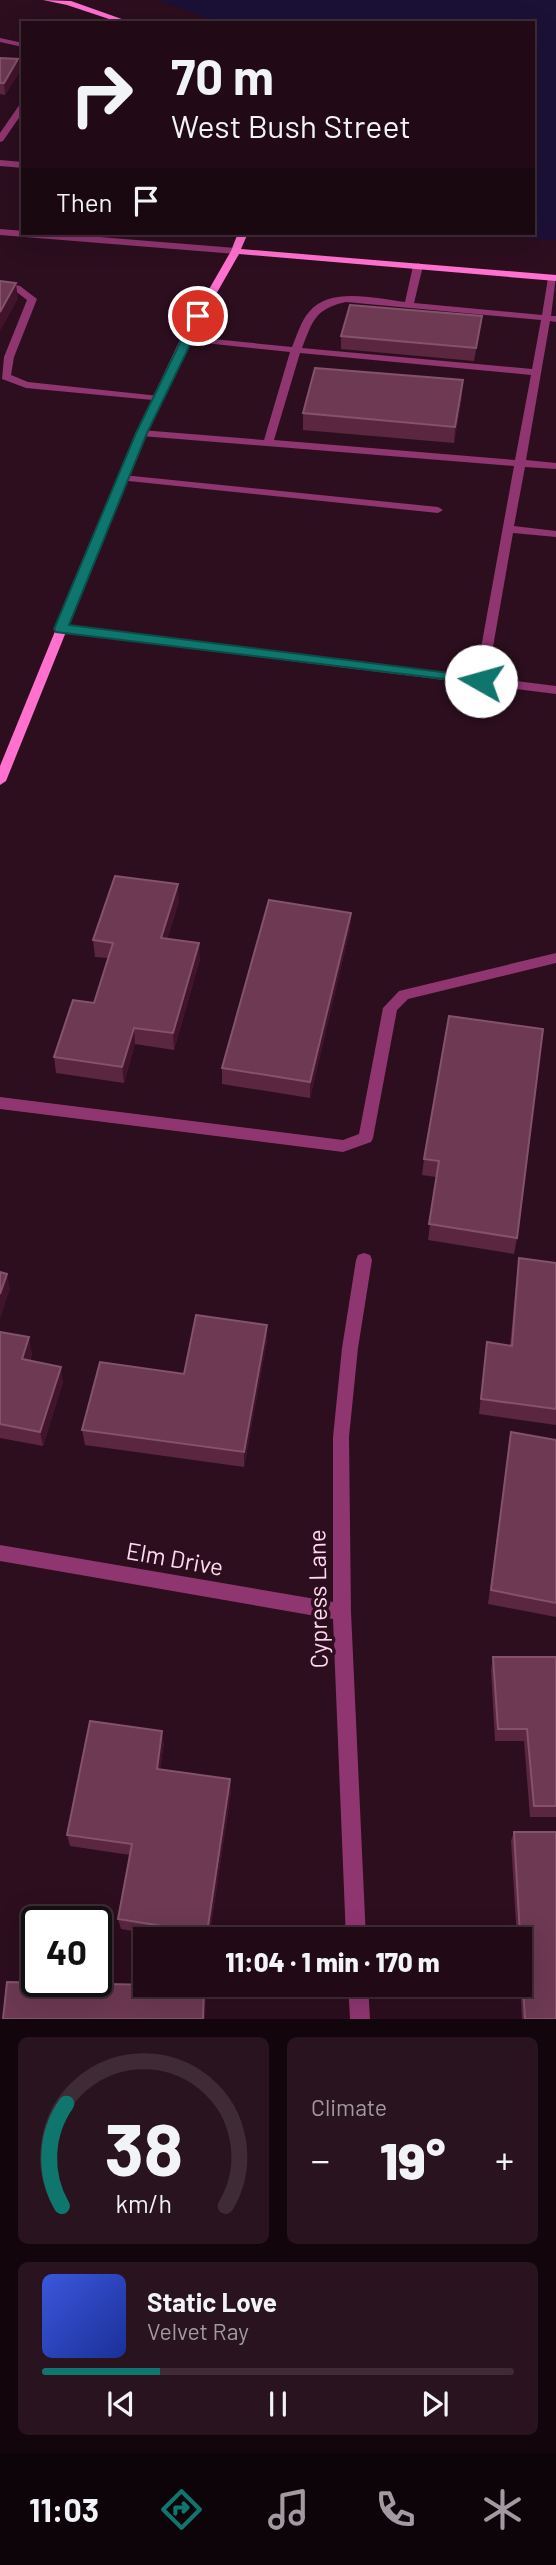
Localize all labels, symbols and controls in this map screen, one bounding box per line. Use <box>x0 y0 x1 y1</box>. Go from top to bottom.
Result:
text: 70 m <box>171 46 274 105</box>
icon: right <box>56 49 147 140</box>
text: West Bush Street <box>171 106 411 144</box>
icon: arrive <box>127 182 165 220</box>
text: Then <box>56 186 113 217</box>
pin <box>168 286 228 346</box>
icon: arrive <box>179 297 217 335</box>
position arrow <box>444 644 518 718</box>
street label: Cypress Lane <box>301 1529 333 1669</box>
street label: Elm Drive <box>124 1535 226 1581</box>
speed limit sign: 40 <box>21 1906 112 1997</box>
text: 11:04 · 1 min · 170 m <box>225 1946 440 1977</box>
text: Climate <box>311 2093 387 2121</box>
text: 38 <box>104 2104 183 2192</box>
text: 19° <box>380 2128 445 2190</box>
text: − <box>311 2136 330 2182</box>
text: + <box>495 2136 514 2182</box>
text: km/h <box>115 2188 172 2218</box>
text: Static Love <box>147 2286 277 2317</box>
text: Velvet Ray <box>147 2317 249 2345</box>
icon: previous <box>102 2385 140 2423</box>
icon: pause <box>259 2385 297 2423</box>
icon: next <box>416 2385 454 2423</box>
icon: directions <box>157 2485 206 2534</box>
icon: music <box>264 2485 313 2534</box>
icon: phone <box>371 2485 420 2534</box>
icon: climate <box>478 2485 527 2534</box>
text: 11:03 <box>29 2490 99 2528</box>

